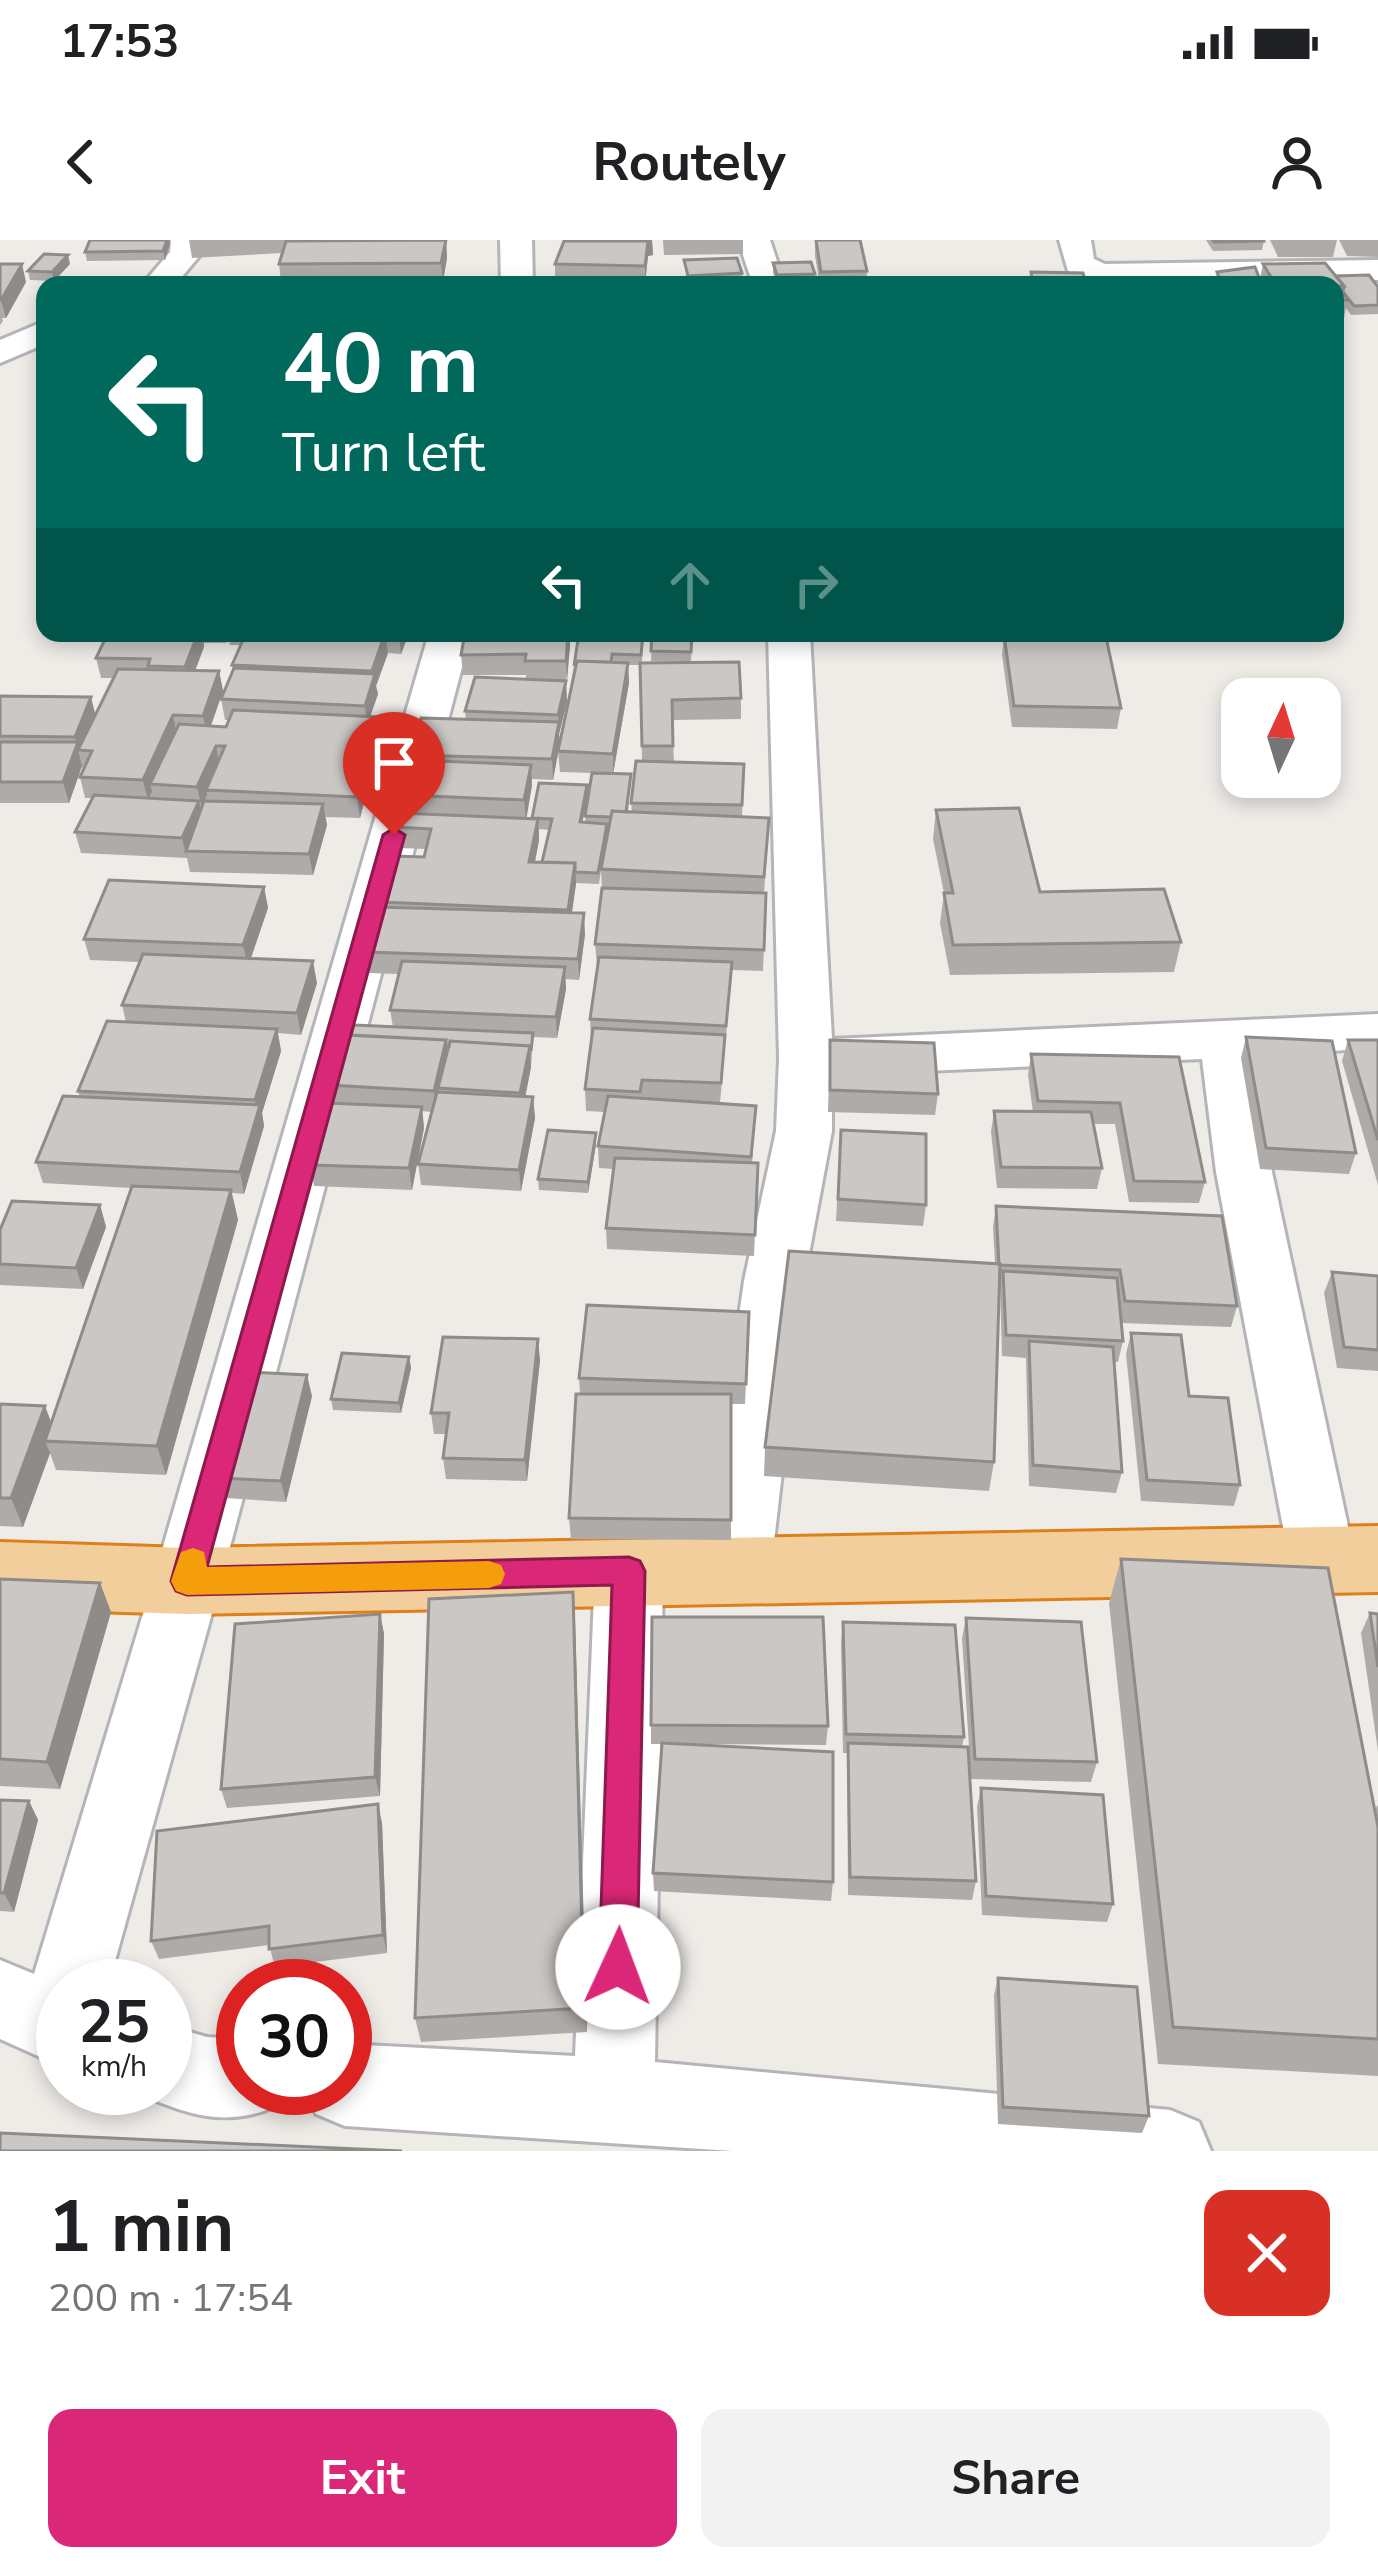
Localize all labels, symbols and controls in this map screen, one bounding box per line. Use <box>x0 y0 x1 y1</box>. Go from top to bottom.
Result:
text: 17:53 <box>60 12 179 73</box>
text: Routely <box>592 125 786 199</box>
icon: back <box>48 129 114 195</box>
icon: person <box>1264 129 1330 195</box>
text: 40 m <box>282 307 479 422</box>
icon: left <box>84 324 240 480</box>
text: Turn left <box>282 416 485 490</box>
icon: left <box>531 552 597 618</box>
icon: ahead <box>657 552 723 618</box>
icon: right <box>783 552 849 618</box>
north arrow <box>1221 678 1341 798</box>
map controls <box>1221 678 1341 798</box>
pin <box>343 712 445 835</box>
icon: arrive <box>361 730 427 796</box>
position arrow <box>555 1904 681 2030</box>
speed limit sign: 30 <box>216 1959 372 2115</box>
text: 25 <box>78 1981 150 2063</box>
text: km/h <box>81 2046 147 2087</box>
text: 1 min <box>48 2178 234 2276</box>
button: close <box>1204 2190 1330 2316</box>
text: 200 m · 17:54 <box>48 2272 293 2325</box>
button: Exit <box>48 2409 677 2547</box>
button: Share <box>701 2409 1330 2547</box>

